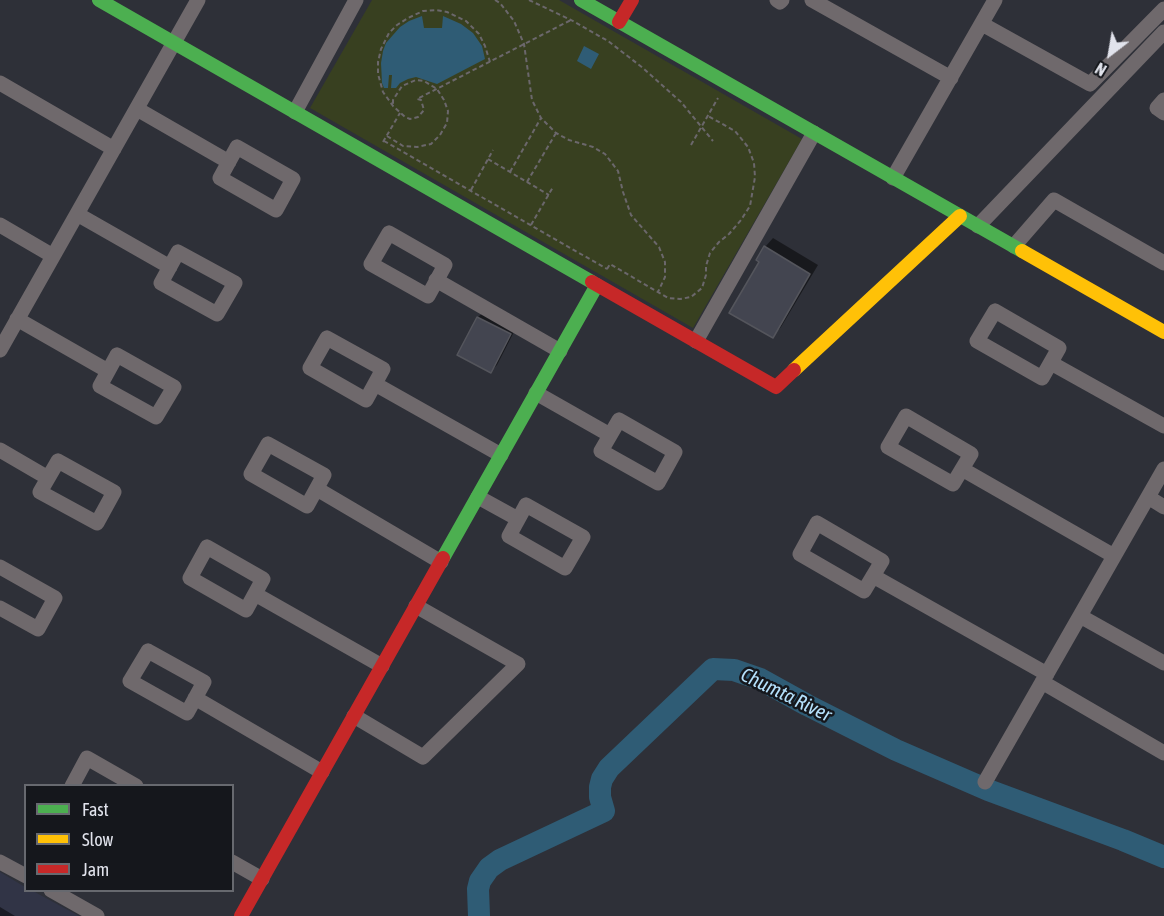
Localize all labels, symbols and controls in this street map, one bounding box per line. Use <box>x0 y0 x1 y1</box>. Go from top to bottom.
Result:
north arrow <box>1080 24 1140 84</box>
text: N <box>1092 59 1109 80</box>
water label: Chumta River <box>737 663 835 727</box>
legend <box>24 784 234 892</box>
text: Fast <box>82 799 109 820</box>
text: Slow <box>82 829 113 850</box>
text: Jam <box>82 859 109 880</box>

